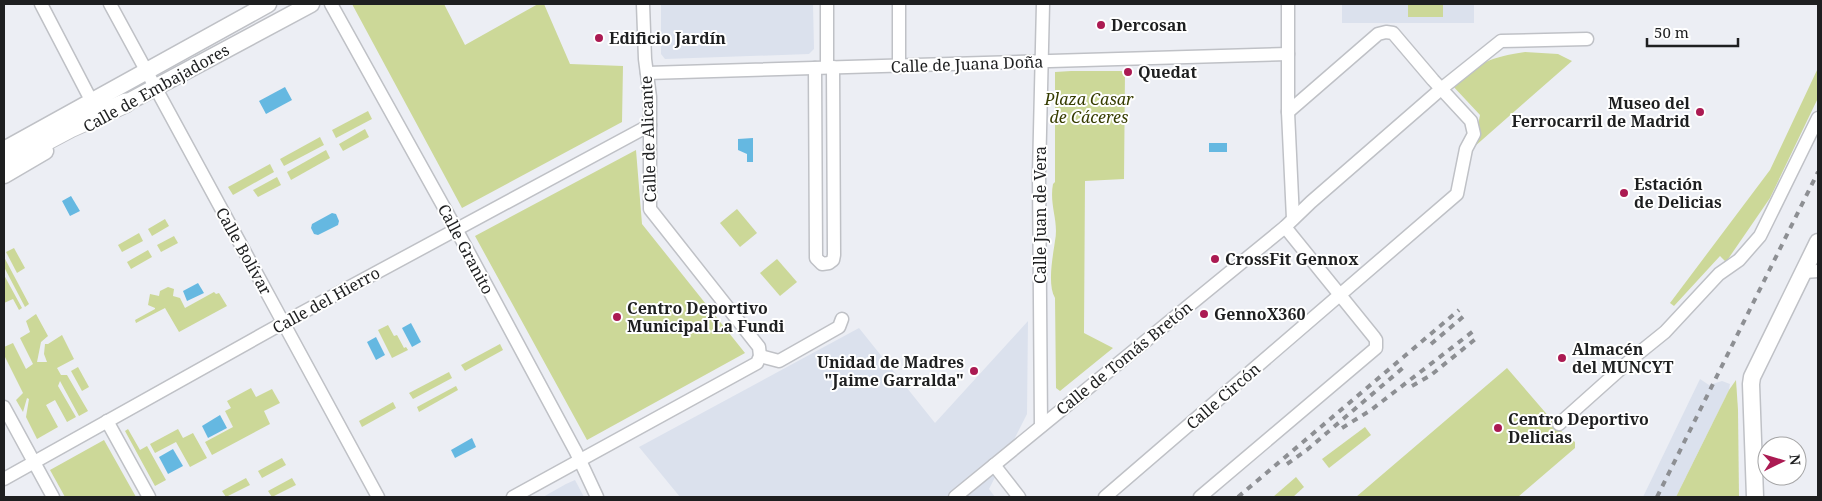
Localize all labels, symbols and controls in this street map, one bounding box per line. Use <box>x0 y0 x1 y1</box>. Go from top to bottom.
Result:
place label: Dercosan <box>1111 14 1187 36</box>
scale bar <box>1647 15 1738 47</box>
marker: Dercosan <box>1095 19 1107 31</box>
text: 50 m <box>1654 22 1689 42</box>
place label: Edificio Jardín <box>609 27 726 49</box>
marker: Edificio Jardín <box>593 32 605 44</box>
street label: Calle de Embajadores <box>79 39 233 137</box>
street label: Calle de Juana Doña <box>890 50 1044 78</box>
place label: Quedat <box>1138 61 1197 83</box>
marker: Quedat <box>1122 66 1134 78</box>
street label: Calle de Alicante <box>635 75 661 203</box>
park label: Plaza Casar de Cáceres <box>1043 88 1134 128</box>
place label: Museo del Ferrocarril de Madrid <box>1512 92 1691 132</box>
marker: Museo del Ferrocarril de Madrid <box>1694 106 1706 118</box>
street label: Calle Juan de Vera <box>1029 146 1051 284</box>
place label: Estación de Delicias <box>1634 173 1722 213</box>
marker: Estación de Delicias <box>1618 187 1630 199</box>
street label: Calle Granito <box>433 200 499 298</box>
street label: Calle Bolívar <box>211 203 277 299</box>
place label: CrossFit Gennox <box>1225 248 1359 270</box>
marker: CrossFit Gennox <box>1209 253 1221 265</box>
street label: Calle del Hierro <box>268 261 384 339</box>
street label: Calle de Tomás Bretón <box>1051 296 1197 420</box>
place label: Centro Deportivo Municipal La Fundi <box>627 297 785 337</box>
place label: GennoX360 <box>1214 303 1306 325</box>
marker: GennoX360 <box>1198 308 1210 320</box>
marker: Centro Deportivo Municipal La Fundi <box>611 311 623 323</box>
place label: Almacén del MUNCYT <box>1572 338 1674 378</box>
place label: Unidad de Madres "Jaime Garralda" <box>817 351 964 391</box>
marker: Almacén del MUNCYT <box>1556 352 1568 364</box>
street label: Calle Circón <box>1181 358 1265 434</box>
marker: Unidad de Madres "Jaime Garralda" <box>968 365 980 377</box>
place label: Centro Deportivo Delicias <box>1508 408 1649 448</box>
marker: Centro Deportivo Delicias <box>1492 422 1504 434</box>
north arrow <box>1757 436 1807 486</box>
text: N <box>1786 453 1805 466</box>

